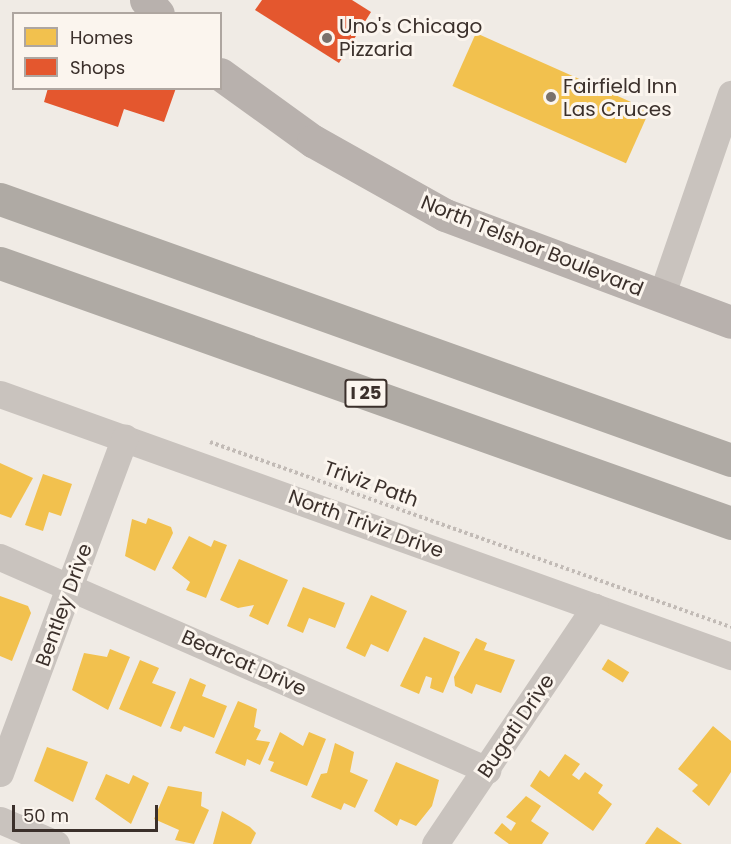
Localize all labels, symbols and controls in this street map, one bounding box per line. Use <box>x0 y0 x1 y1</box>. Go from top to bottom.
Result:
legend <box>12 12 222 90</box>
place label: Uno's Chicago Pizzaria <box>339 14 482 61</box>
text: Homes <box>70 25 133 50</box>
marker: Uno's Chicago Pizzaria <box>320 31 334 45</box>
text: Shops <box>70 55 125 80</box>
place label: Fairfield Inn Las Cruces <box>563 74 677 121</box>
marker: Fairfield Inn Las Cruces <box>544 90 558 104</box>
street label: North Telshor Boulevard <box>417 190 647 302</box>
road number: I 25 <box>344 378 388 408</box>
street label: Triviz Path <box>320 456 422 512</box>
street label: North Triviz Drive <box>285 485 447 563</box>
street label: Bentley Drive <box>31 540 97 670</box>
street label: Bearcat Drive <box>178 625 310 701</box>
street label: Bugati Drive <box>473 670 559 782</box>
scale bar <box>15 793 160 831</box>
text: 50 m <box>23 803 69 828</box>

